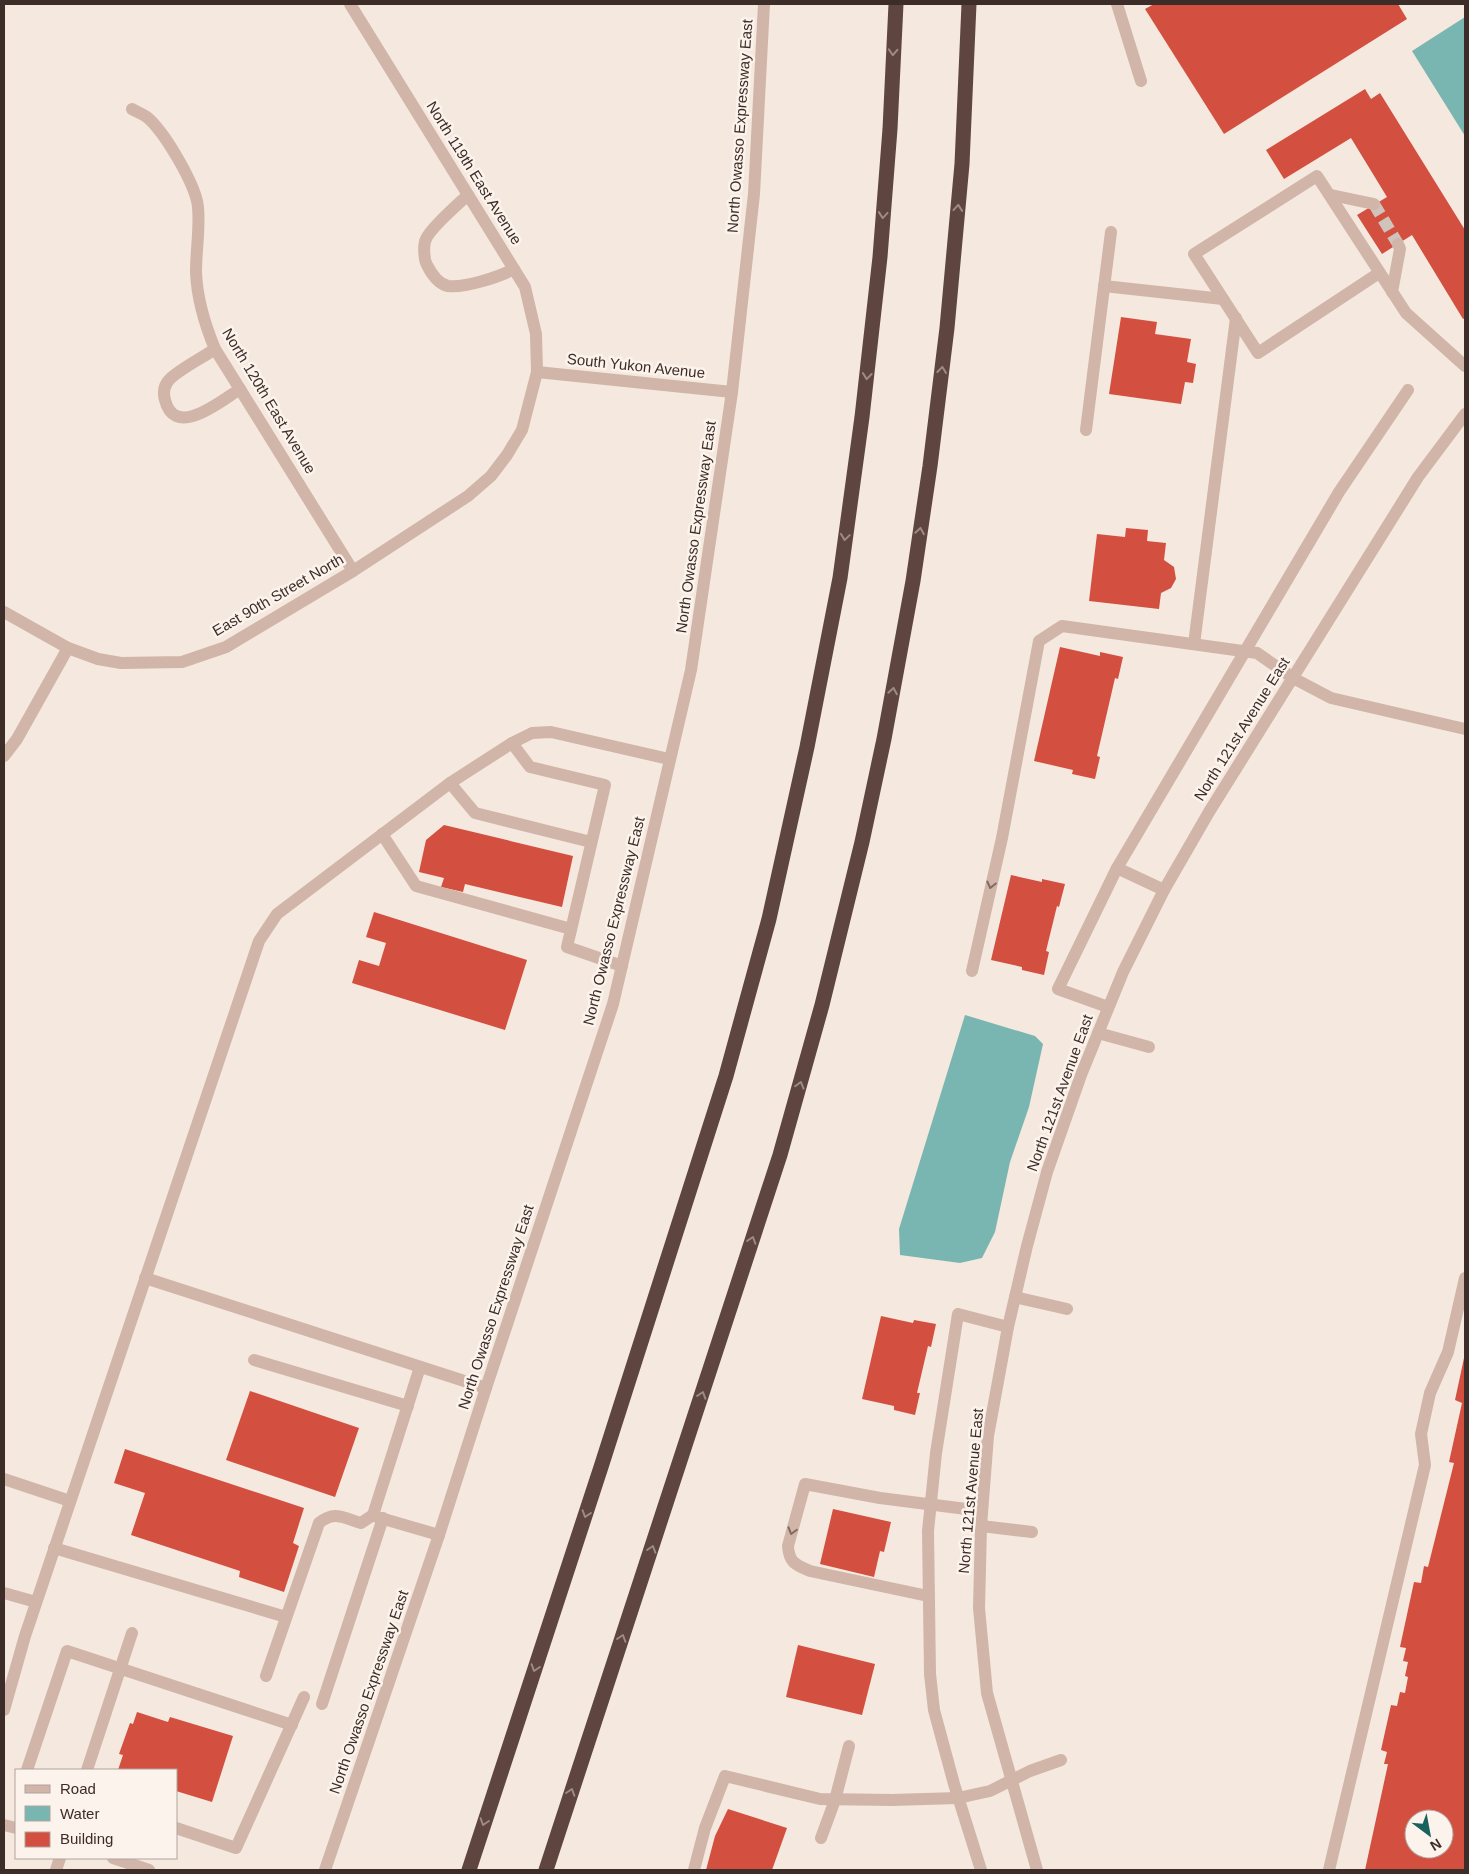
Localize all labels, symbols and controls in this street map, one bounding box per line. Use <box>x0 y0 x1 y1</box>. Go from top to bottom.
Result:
street label: North Owasso Expressway East <box>724 18 756 233</box>
one-way arrow <box>888 49 899 57</box>
street label: North 119th East Avenue <box>423 98 525 247</box>
one-way arrow <box>952 204 963 212</box>
one-way arrow <box>878 211 889 219</box>
street label: North 120th East Avenue <box>219 325 320 476</box>
street label: South Yukon Avenue <box>566 350 706 381</box>
one-way arrow <box>936 365 947 373</box>
one-way arrow <box>861 373 872 381</box>
street label: North Owasso Expressway East <box>672 419 719 634</box>
one-way arrow <box>915 526 925 535</box>
one-way arrow <box>841 533 851 542</box>
street label: East 90th Street North <box>209 550 346 639</box>
street label: North 121st Avenue East <box>1190 653 1293 803</box>
one-way arrow <box>887 686 897 695</box>
street label: North Owasso Expressway East <box>579 814 648 1027</box>
one-way arrow <box>986 881 997 890</box>
street label: North 121st Avenue East <box>1023 1011 1096 1174</box>
one-way arrow <box>794 1081 804 1090</box>
street label: North Owasso Expressway East <box>454 1202 537 1411</box>
one-way arrow <box>747 1237 757 1245</box>
one-way arrow <box>696 1391 706 1399</box>
street label: North 121st Avenue East <box>955 1407 986 1574</box>
one-way arrow <box>582 1509 592 1517</box>
one-way arrow <box>788 1526 798 1535</box>
one-way arrow <box>646 1546 656 1554</box>
street label: North Owasso Expressway East <box>326 1587 412 1796</box>
one-way arrow <box>617 1634 627 1643</box>
one-way arrow <box>531 1663 541 1672</box>
legend <box>15 1769 178 1859</box>
text: Road <box>60 1780 96 1797</box>
one-way arrow <box>566 1789 576 1797</box>
text: Water <box>60 1805 99 1822</box>
north arrow <box>1404 1809 1454 1859</box>
one-way arrow <box>480 1818 490 1826</box>
text: Building <box>60 1830 113 1847</box>
text: N <box>1427 1836 1444 1854</box>

